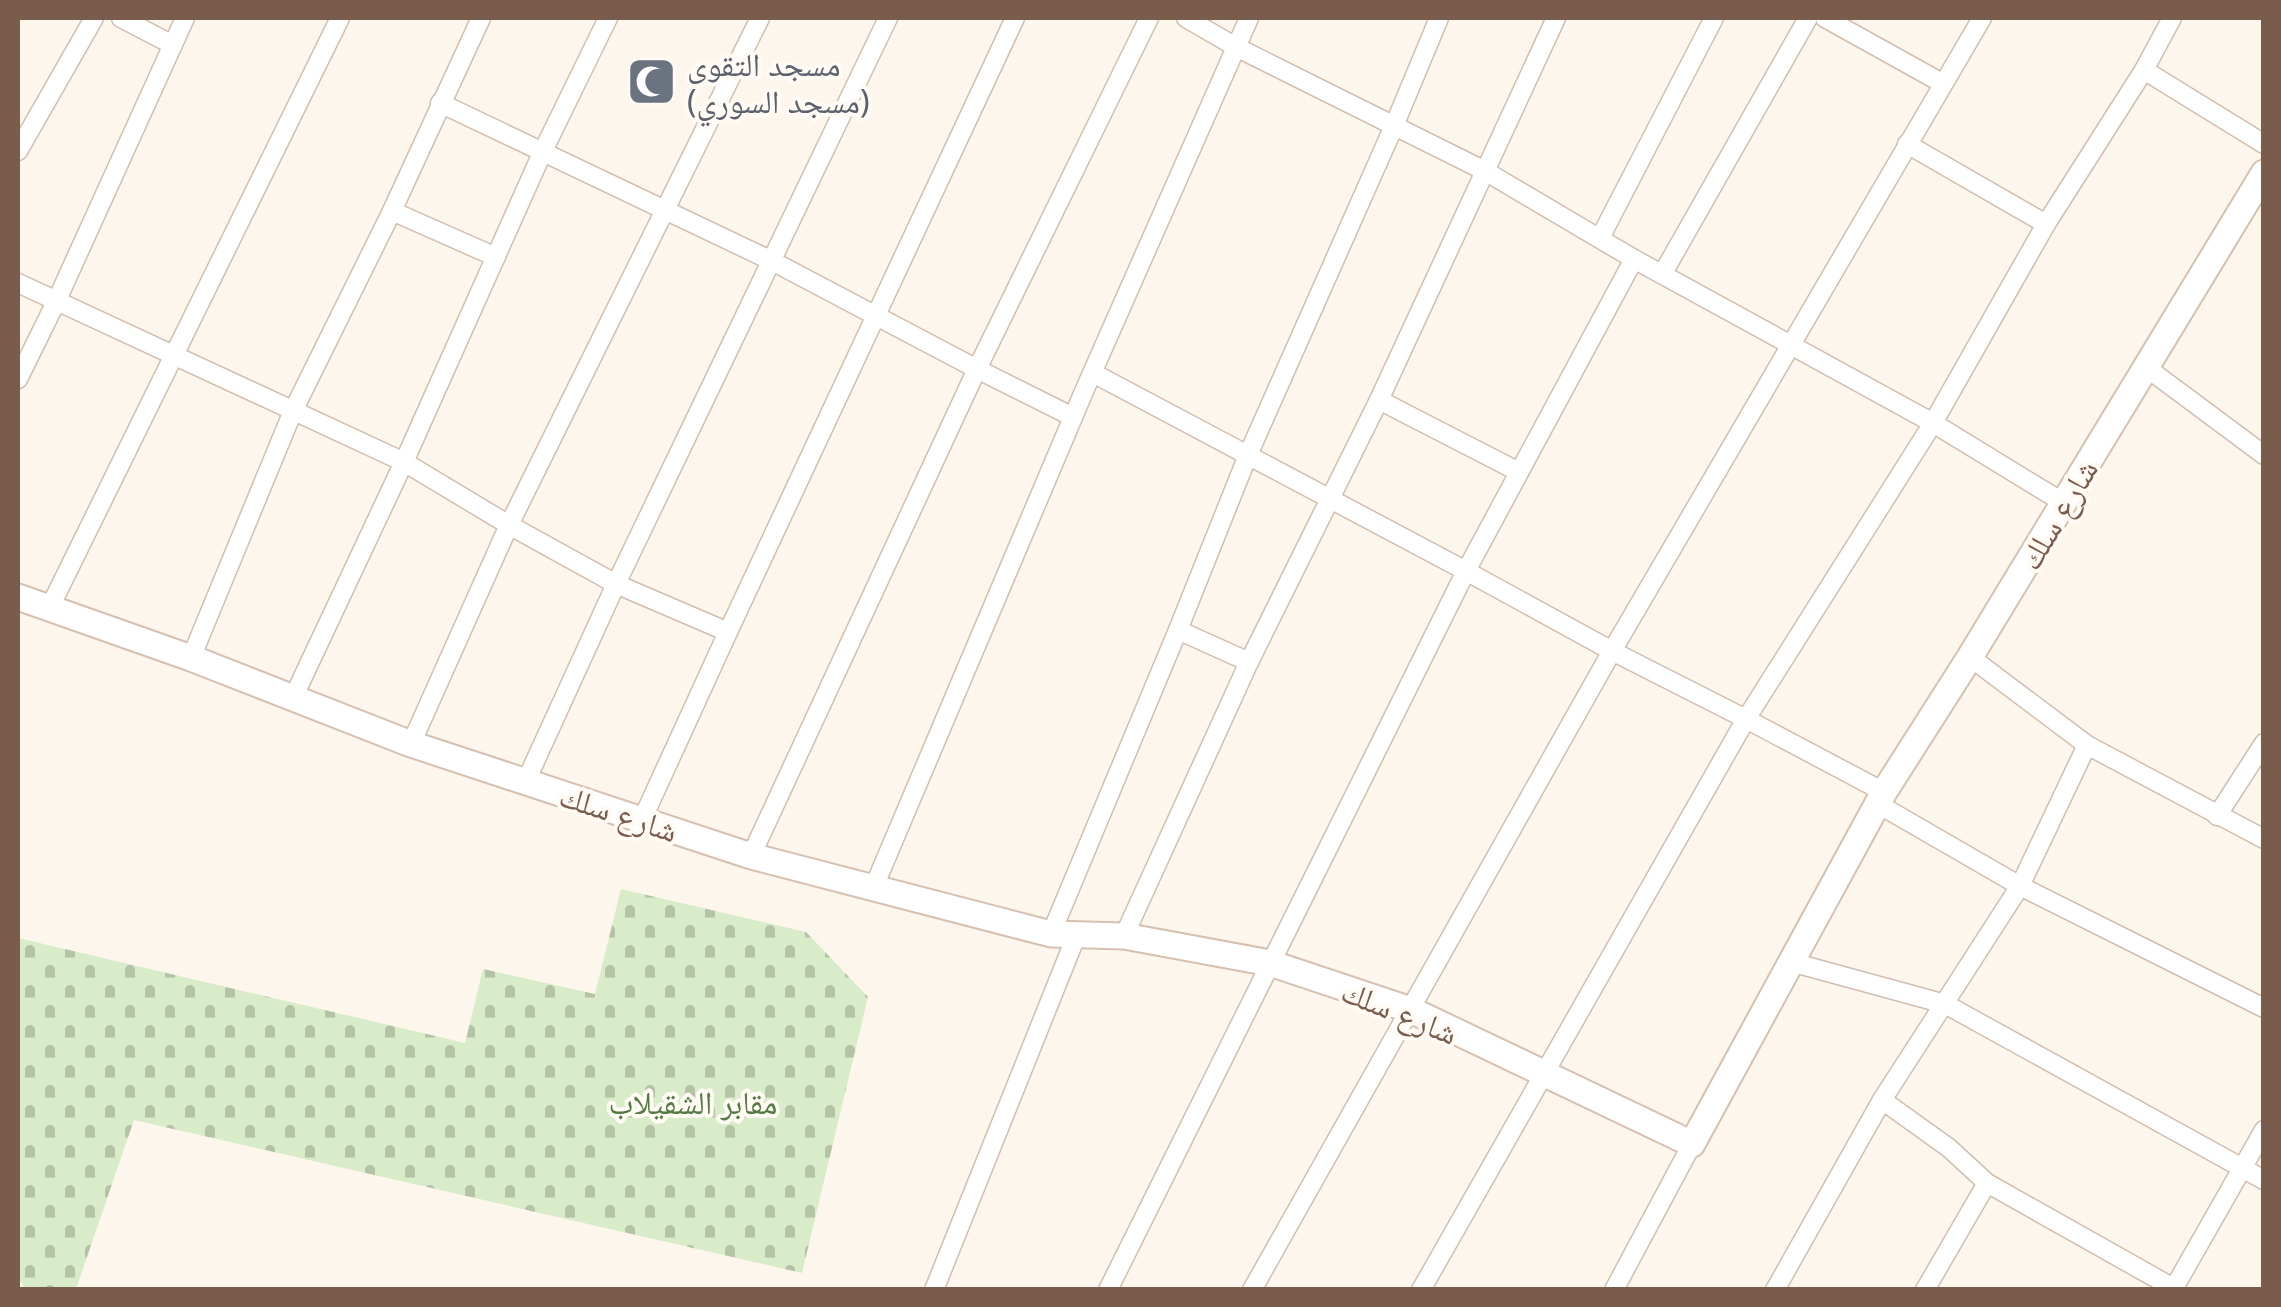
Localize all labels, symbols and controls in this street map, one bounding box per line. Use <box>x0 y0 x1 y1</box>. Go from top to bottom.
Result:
place label: مسجد التقوى (مسجد السوري) <box>687 42 870 127</box>
mosque icon: مسجد التقوى (مسجد السوري) <box>626 55 678 107</box>
street label: شارع سلك <box>2007 451 2107 577</box>
street label: شارع سلك <box>555 773 683 851</box>
street label: شارع سلك <box>1336 968 1464 1054</box>
park label: مقابر الشقيلاب <box>609 1080 777 1123</box>

